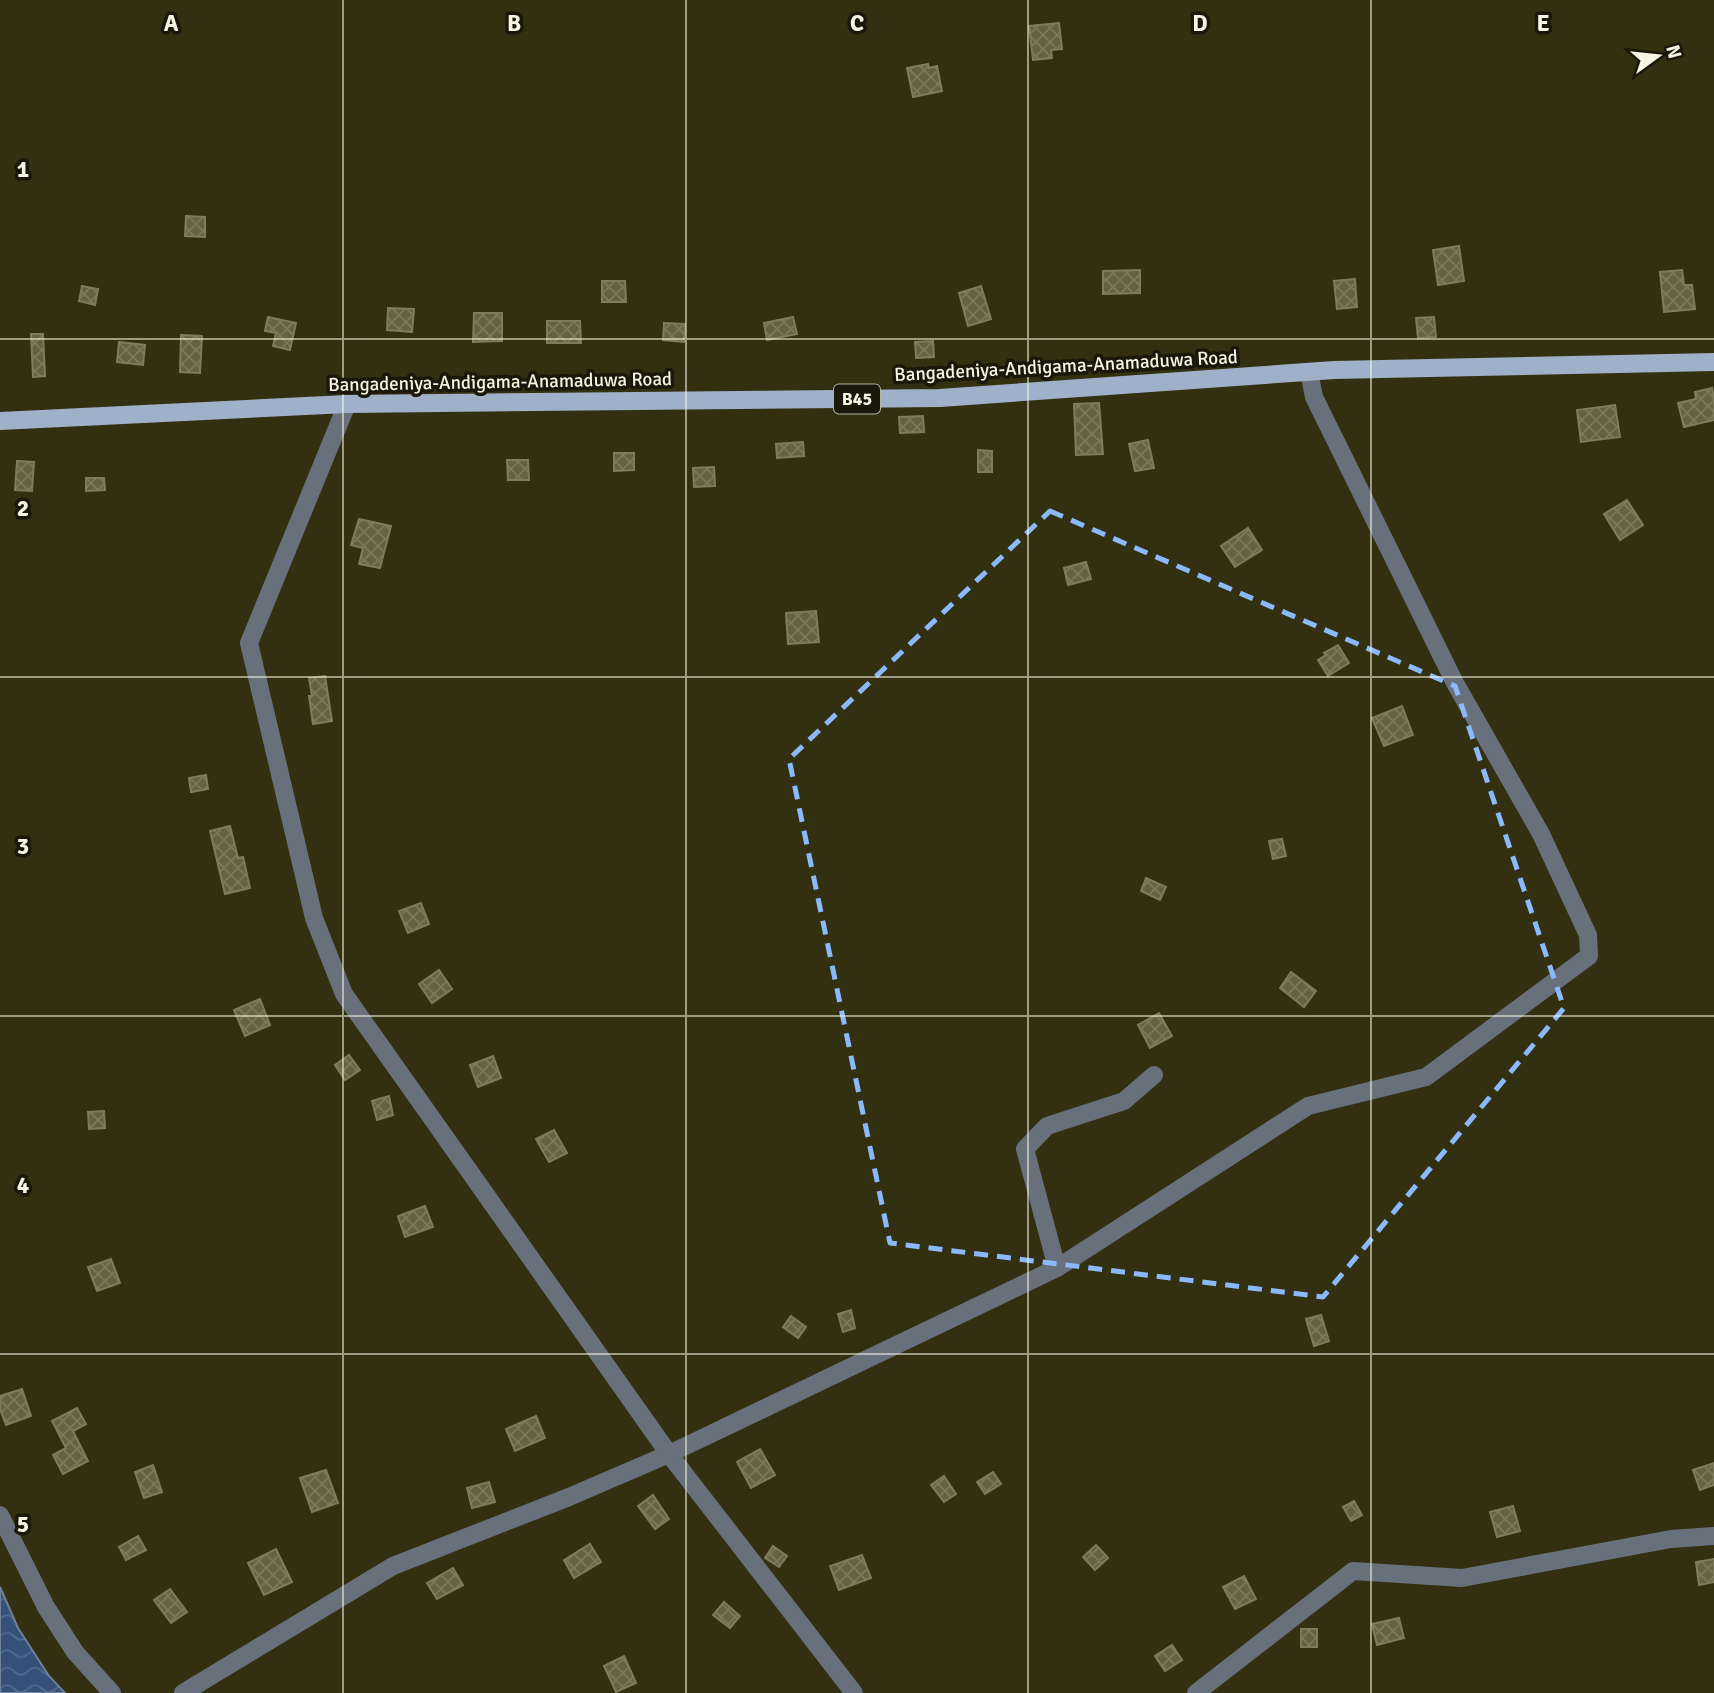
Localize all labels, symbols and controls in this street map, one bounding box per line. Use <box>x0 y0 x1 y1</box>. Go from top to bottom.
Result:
text: A <box>164 9 179 38</box>
text: B <box>507 9 521 38</box>
text: C <box>850 9 864 38</box>
text: D <box>1192 9 1208 38</box>
text: E <box>1536 9 1550 38</box>
north arrow <box>1623 21 1693 91</box>
text: N <box>1660 42 1687 61</box>
text: 1 <box>17 155 29 184</box>
street label: Bangadeniya-Andigama-Anamaduwa Road <box>894 345 1238 387</box>
street label: Bangadeniya-Andigama-Anamaduwa Road <box>328 367 672 397</box>
road number: B45 <box>834 384 880 414</box>
text: 2 <box>17 494 29 523</box>
text: 3 <box>17 832 29 861</box>
text: 4 <box>17 1171 29 1200</box>
text: 5 <box>17 1510 29 1539</box>

